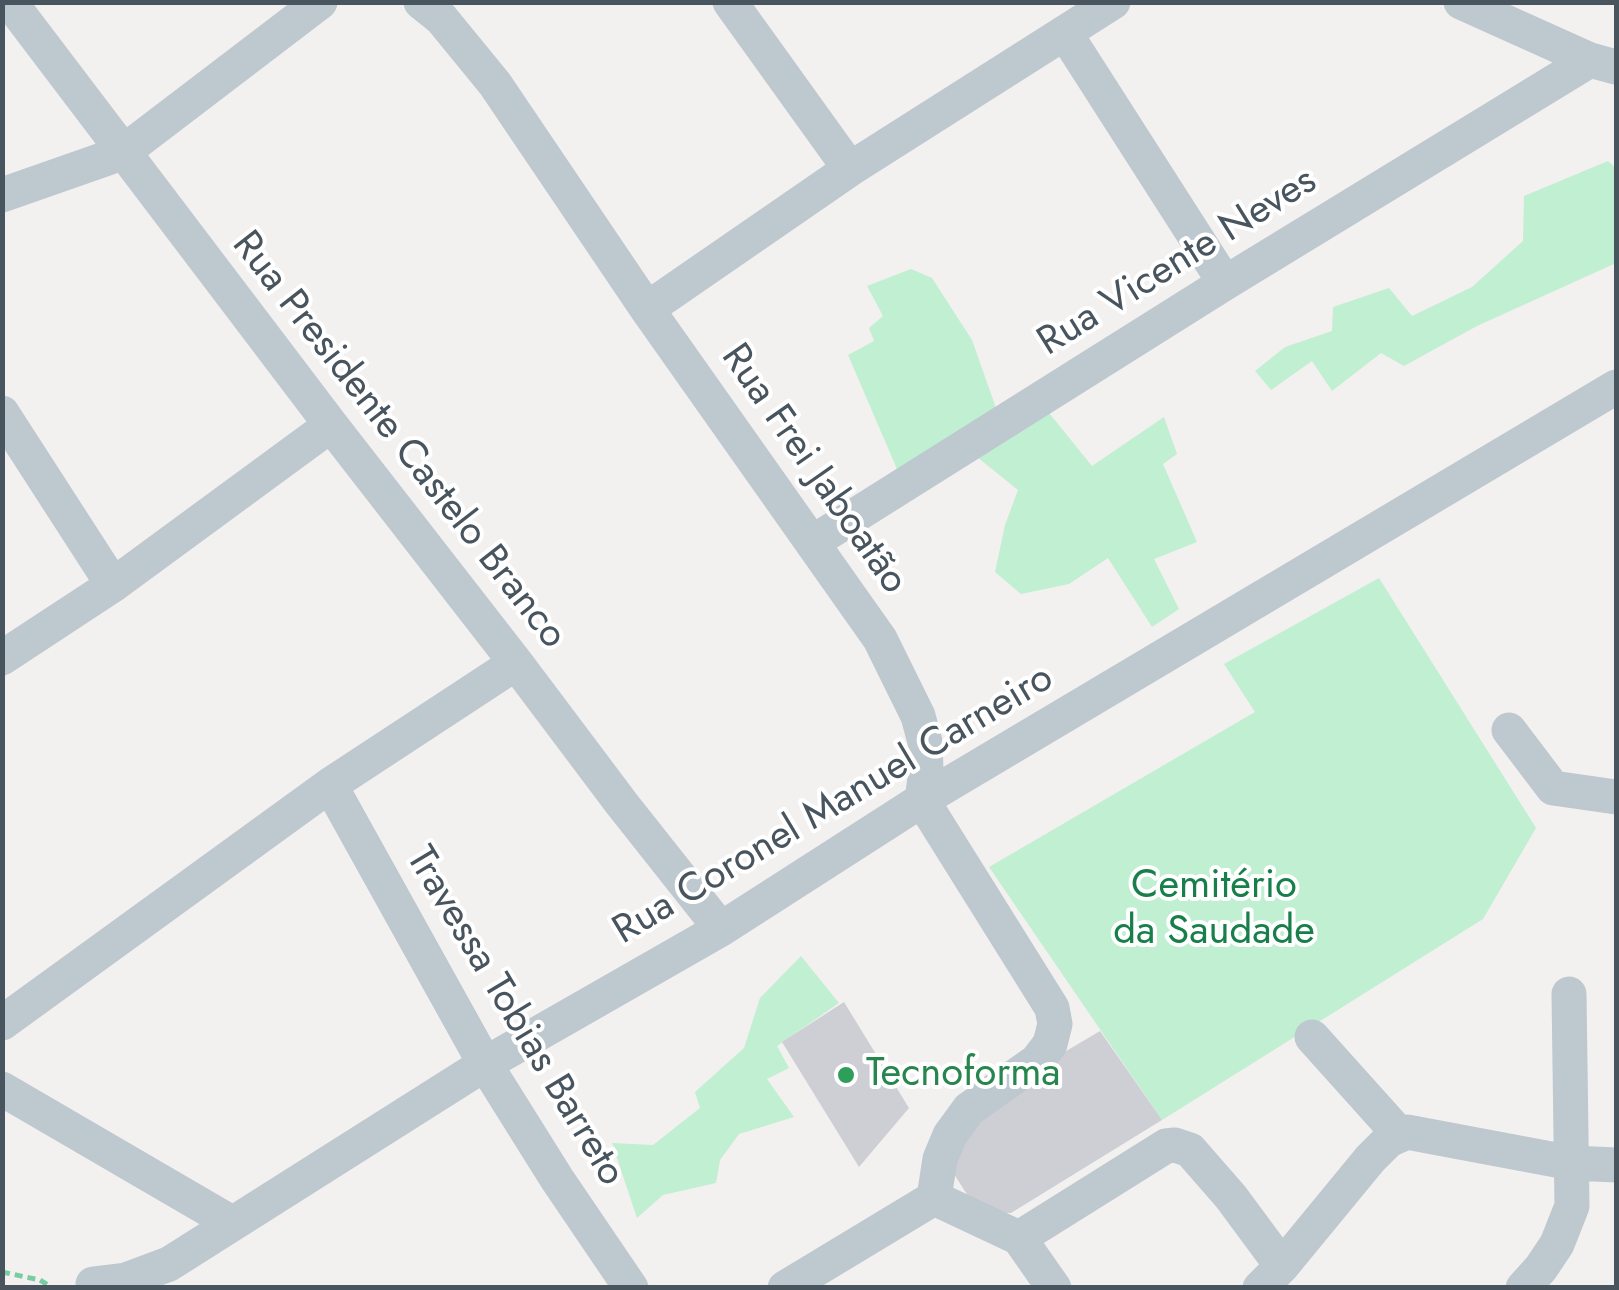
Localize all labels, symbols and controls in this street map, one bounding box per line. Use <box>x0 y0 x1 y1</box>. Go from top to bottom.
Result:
street label: Rua Vicente Neves <box>1030 158 1326 368</box>
street label: Rua Presidente Castelo Branco <box>220 223 576 659</box>
street label: Rua Frei Jaboatão <box>709 336 917 604</box>
street label: Rua Coronel Manuel Carneiro <box>605 656 1063 956</box>
street label: Travessa Tobias Barreto <box>394 839 634 1195</box>
park label: Cemitério da Saudade <box>1113 863 1315 957</box>
place label: Tecnoforma <box>866 1051 1061 1099</box>
marker: Tecnoforma <box>835 1064 857 1086</box>

